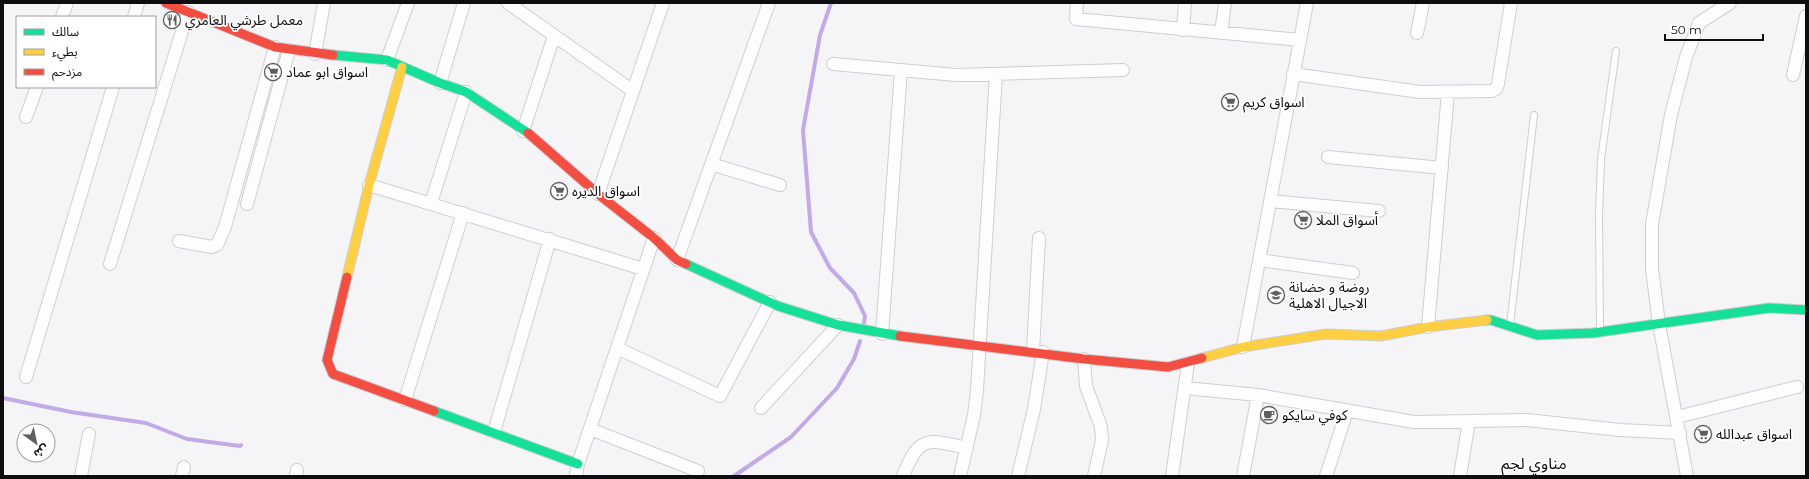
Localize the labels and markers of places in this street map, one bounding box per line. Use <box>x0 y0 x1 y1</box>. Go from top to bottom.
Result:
restaurant icon: معمل طرشي العامري <box>162 10 182 30</box>
place label: معمل طرشي العامري <box>185 11 303 31</box>
supermarket icon: اسواق ابو عماد <box>263 62 283 82</box>
place label: اسواق ابو عماد <box>286 63 368 81</box>
supermarket icon: اسواق كريم <box>1220 92 1240 112</box>
place label: اسواق كريم <box>1243 93 1305 113</box>
supermarket icon: اسواق الديره <box>549 181 569 201</box>
place label: اسواق الديره <box>572 182 640 200</box>
supermarket icon: أسواق الملا <box>1293 210 1313 230</box>
place label: أسواق الملا <box>1316 211 1379 229</box>
place label: روضة و حضانة الاجيال الاهلية <box>1289 278 1370 312</box>
school or university icon: روضة و حضانة الاجيال الاهلية <box>1266 285 1286 305</box>
cafe icon: كوفي سايكو <box>1259 405 1279 425</box>
place label: كوفي سايكو <box>1282 406 1348 426</box>
supermarket icon: اسواق عبدالله <box>1693 424 1713 444</box>
place label: اسواق عبدالله <box>1716 425 1792 443</box>

